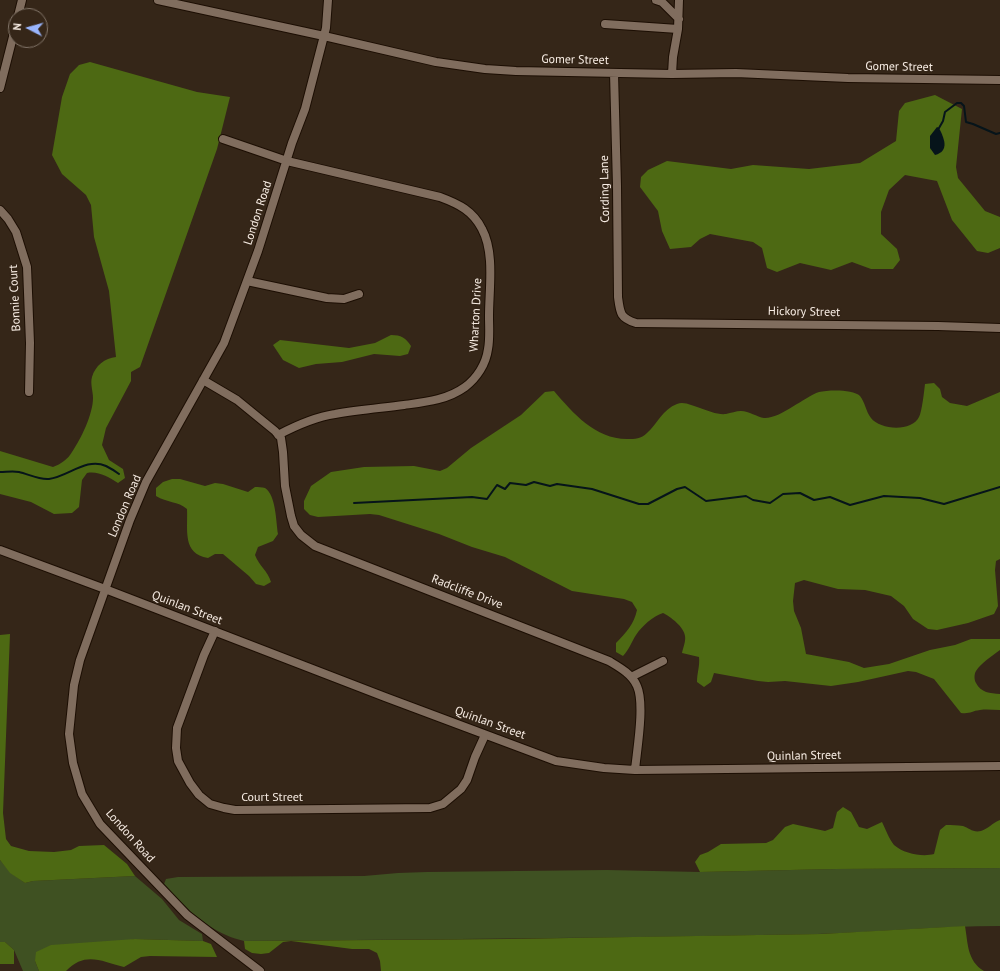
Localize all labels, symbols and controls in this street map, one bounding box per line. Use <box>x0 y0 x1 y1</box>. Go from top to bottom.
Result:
north arrow <box>8 8 48 48</box>
text: N <box>10 23 24 31</box>
street label: Gomer Street <box>541 52 609 68</box>
street label: Gomer Street <box>865 59 933 75</box>
street label: Cording Lane <box>597 155 613 223</box>
street label: London Road <box>241 179 275 247</box>
street label: Bonnie Court <box>6 264 24 332</box>
street label: Wharton Drive <box>467 278 485 352</box>
street label: Hickory Street <box>768 304 840 320</box>
street label: London Road <box>105 473 145 539</box>
street label: Radcliffe Drive <box>429 572 505 612</box>
street label: Quinlan Street <box>150 588 224 628</box>
street label: Quinlan Street <box>453 704 527 742</box>
street label: Quinlan Street <box>767 748 841 764</box>
street label: Court Street <box>241 791 303 805</box>
street label: London Road <box>102 806 158 866</box>

